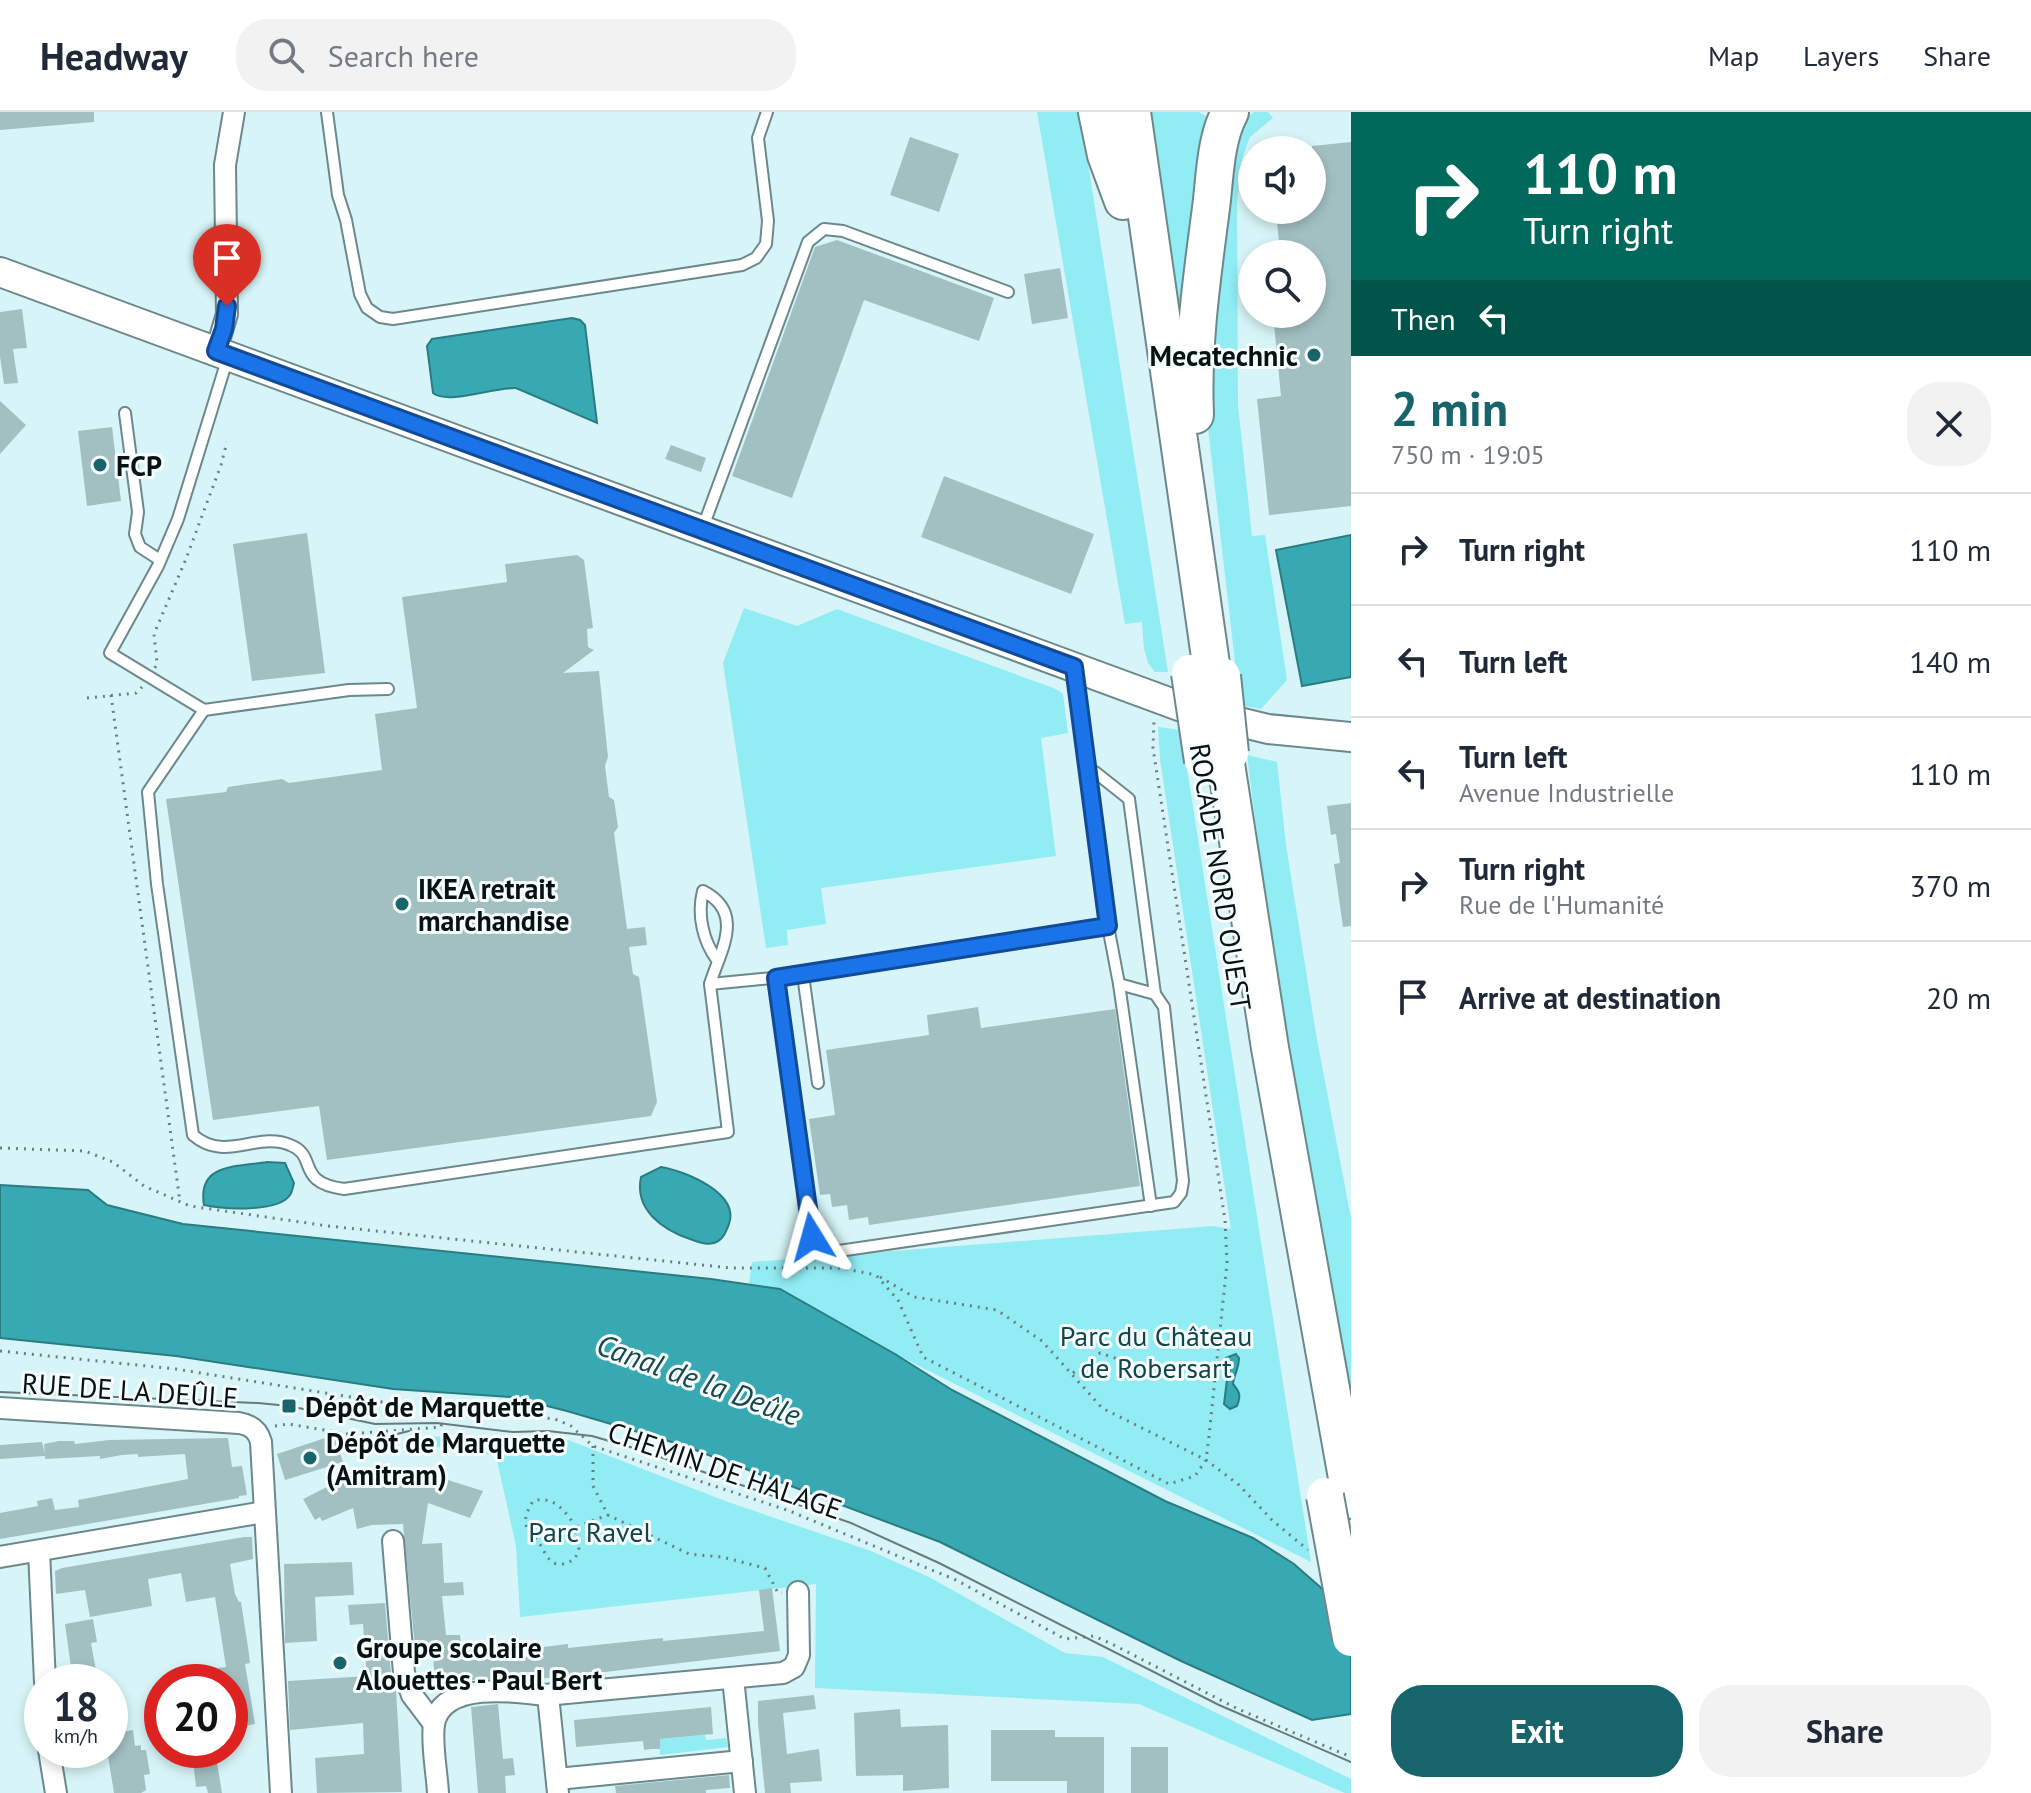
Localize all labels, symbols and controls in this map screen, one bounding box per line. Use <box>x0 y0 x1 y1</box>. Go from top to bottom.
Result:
search box <box>236 19 796 91</box>
text: Headway <box>40 31 188 80</box>
icon: search <box>264 33 308 77</box>
text: Search here <box>328 36 479 75</box>
text: Map <box>1708 37 1759 74</box>
text: Layers <box>1803 37 1879 74</box>
text: Share <box>1923 37 1991 74</box>
map controls <box>1238 136 1326 328</box>
button: sound <box>1238 136 1326 224</box>
text: 110 m <box>1523 137 1678 209</box>
icon: right <box>1391 144 1495 248</box>
text: Turn right <box>1523 207 1673 254</box>
pin <box>193 224 261 306</box>
icon: arrive <box>205 236 249 280</box>
button: search <box>1238 240 1326 328</box>
icon: left <box>1472 296 1516 340</box>
text: Then <box>1391 299 1456 338</box>
place label: Mecatechnic <box>1149 337 1298 374</box>
marker: Mecatechnic <box>1305 346 1323 364</box>
text: 2 min <box>1391 377 1508 439</box>
button: close <box>1907 382 1991 466</box>
text: 750 m · 19:05 <box>1391 438 1545 471</box>
place label: FCP <box>116 447 162 484</box>
marker: FCP <box>91 456 109 474</box>
icon: right <box>1391 527 1435 571</box>
text: Turn right <box>1459 530 1585 569</box>
text: 110 m <box>1910 530 1991 569</box>
icon: left <box>1391 639 1435 683</box>
text: Turn left <box>1459 642 1567 681</box>
text: 140 m <box>1910 642 1991 681</box>
text: Turn left <box>1459 737 1567 776</box>
street label: ROCADE NORD OUEST <box>1182 741 1260 1014</box>
icon: left <box>1391 751 1435 795</box>
text: 110 m <box>1910 754 1991 793</box>
text: Avenue Industrielle <box>1459 776 1674 809</box>
text: Turn right <box>1459 849 1585 888</box>
icon: right <box>1391 863 1435 907</box>
text: 370 m <box>1910 866 1991 905</box>
place label: IKEA retrait marchandise <box>418 870 569 939</box>
text: Rue de l'Humanité <box>1459 888 1664 921</box>
marker: IKEA retrait marchandise <box>393 895 411 913</box>
icon: arrive <box>1391 975 1435 1019</box>
text: Arrive at destination <box>1459 978 1721 1017</box>
text: 20 m <box>1926 978 1991 1017</box>
position arrow <box>770 1195 854 1279</box>
park label: Parc du Château de Robersart <box>1060 1317 1252 1386</box>
water label: Canal de la Deûle <box>592 1324 806 1434</box>
street label: RUE DE LA DEÛLE <box>21 1364 239 1416</box>
place label: Dépôt de Marquette <box>305 1388 545 1425</box>
marker: Dépôt de Marquette <box>280 1397 298 1415</box>
street label: CHEMIN DE HALAGE <box>603 1413 847 1527</box>
place label: Dépôt de Marquette (Amitram) <box>326 1424 566 1493</box>
marker: Dépôt de Marquette (Amitram) <box>301 1449 319 1467</box>
park label: Parc Ravel <box>528 1513 652 1550</box>
place label: Groupe scolaire Alouettes - Paul Bert <box>356 1629 602 1698</box>
marker: Groupe scolaire Alouettes - Paul Bert <box>331 1654 349 1672</box>
speed limit sign: 20 <box>144 1664 248 1768</box>
text: 18 <box>53 1680 99 1732</box>
button: Exit <box>1391 1685 1683 1777</box>
button: Share <box>1699 1685 1991 1777</box>
text: km/h <box>54 1723 98 1749</box>

